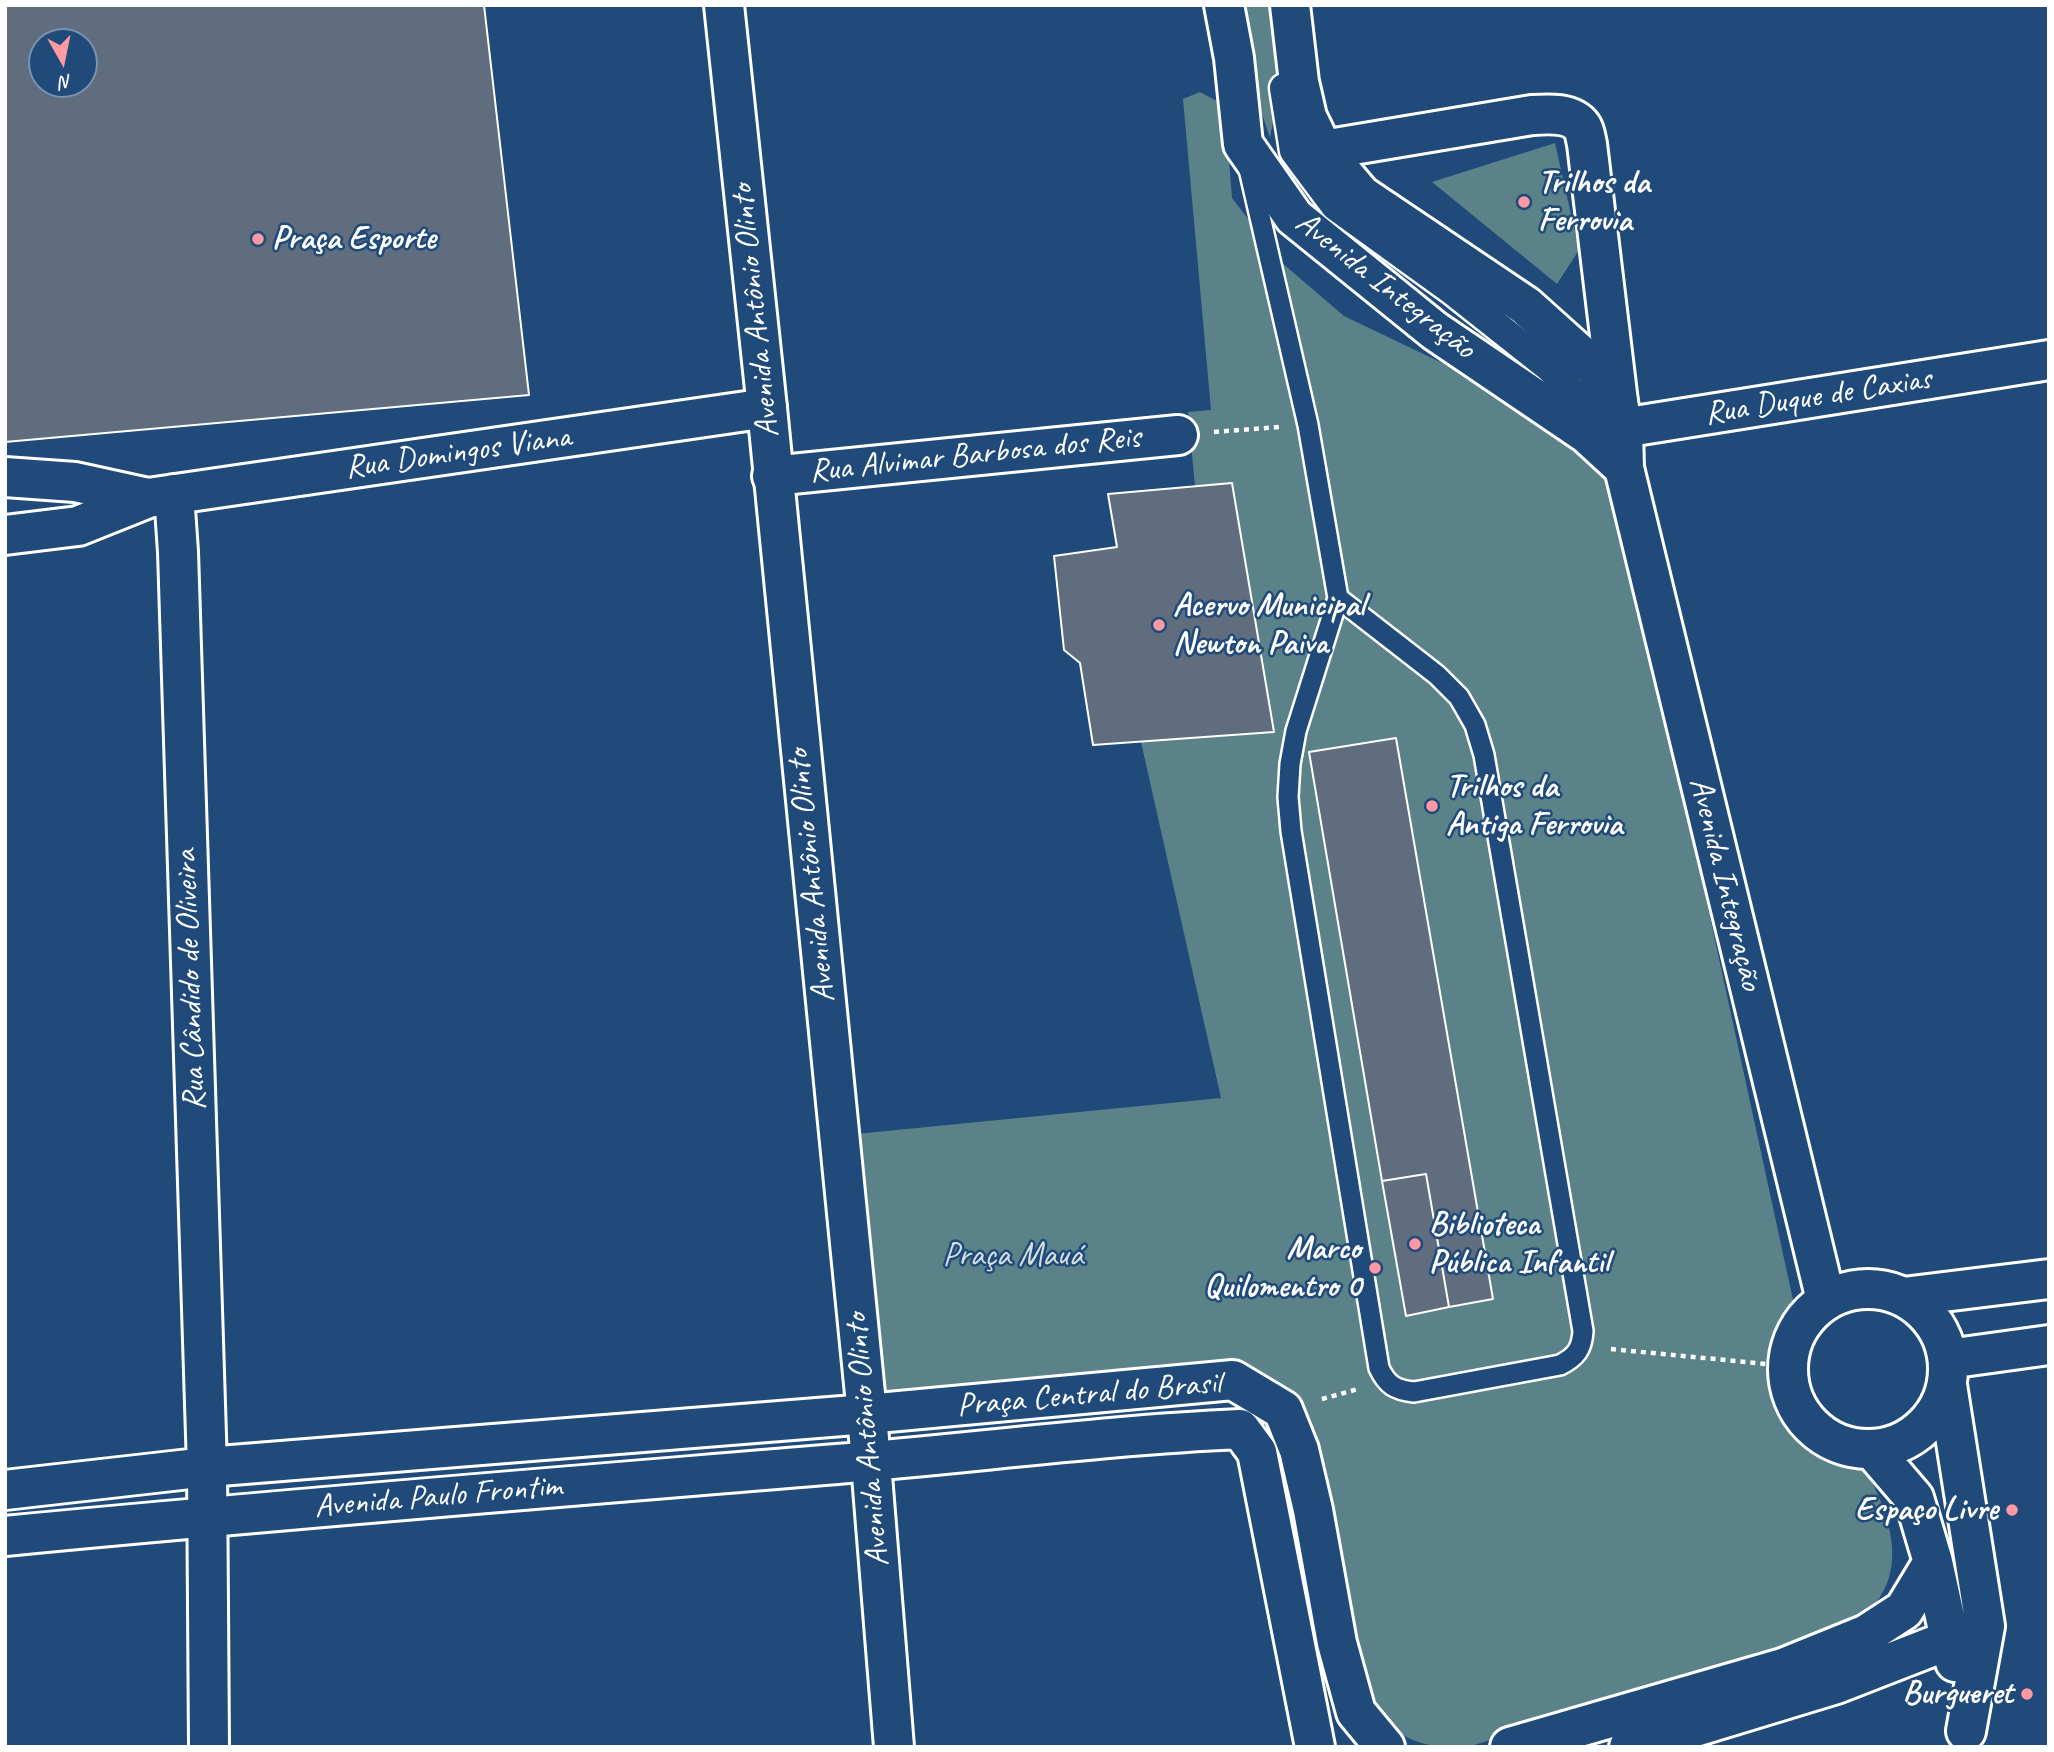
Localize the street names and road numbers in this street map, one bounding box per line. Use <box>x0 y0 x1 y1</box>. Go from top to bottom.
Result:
street label: Avenida Antônio Olinto <box>723 183 789 439</box>
street label: Avenida Integração <box>1287 203 1483 369</box>
street label: Rua Duque de Caxias <box>1702 360 1934 434</box>
street label: Rua Domingos Viana <box>343 418 573 488</box>
street label: Rua Alvimar Barbosa dos Reis <box>808 418 1142 492</box>
street label: Avenida Antônio Olinto <box>779 748 845 1004</box>
street label: Avenida Integração <box>1679 774 1771 994</box>
street label: Rua Cândido de Oliveira <box>167 849 215 1111</box>
street label: Avenida Antônio Olinto <box>837 1312 899 1568</box>
street label: Praça Central do Brasil <box>955 1364 1223 1426</box>
street label: Avenida Paulo Frontim <box>313 1466 563 1528</box>

